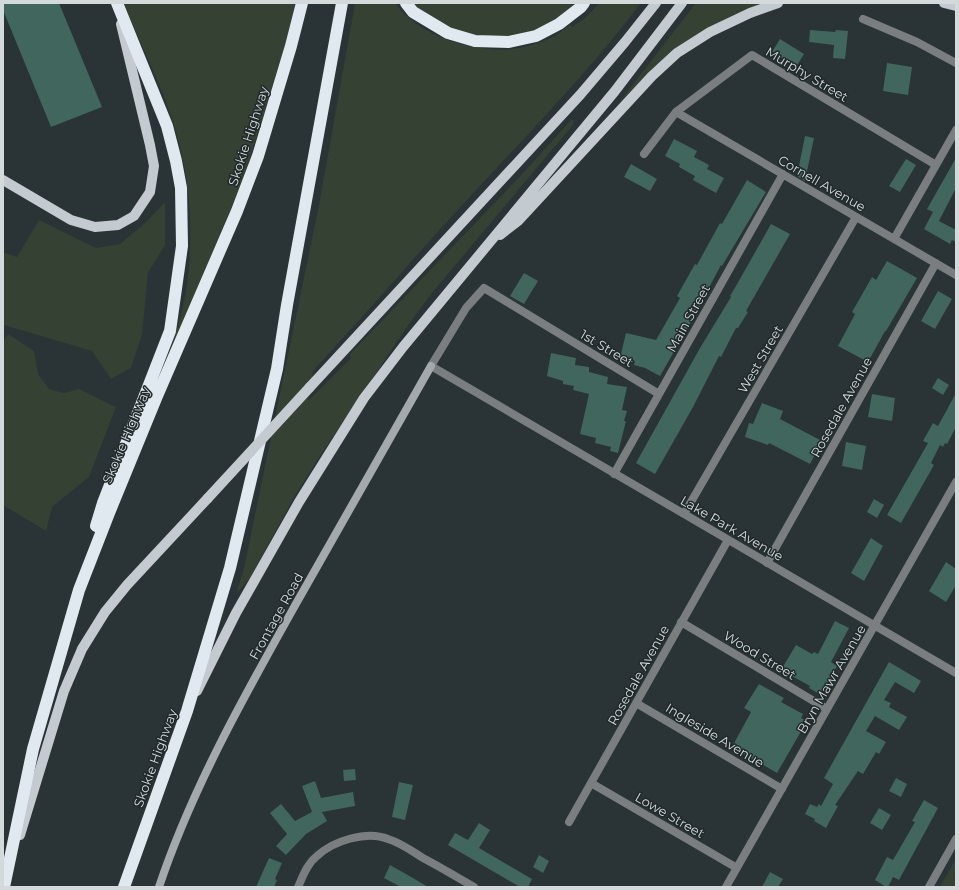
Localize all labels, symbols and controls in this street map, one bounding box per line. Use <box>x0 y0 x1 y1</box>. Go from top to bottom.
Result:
street label: Murphy Street <box>763 43 851 105</box>
street label: Skokie Highway <box>224 83 272 188</box>
street label: Cornell Avenue <box>775 151 869 215</box>
street label: Main Street <box>663 281 713 355</box>
street label: West Street <box>734 322 786 396</box>
street label: 1st Street <box>578 326 636 370</box>
street label: Rosedale Avenue <box>807 354 875 460</box>
street label: Skokie Highway <box>98 383 154 486</box>
street label: Lake Park Avenue <box>678 492 786 564</box>
street label: Frontage Road <box>246 570 306 662</box>
street label: Rosedale Avenue <box>604 622 672 728</box>
street label: Bryn Mawr Avenue <box>793 622 869 736</box>
street label: Wood Street <box>721 627 799 683</box>
street label: Ingleside Avenue <box>663 699 767 771</box>
street label: Skokie Highway <box>130 706 181 809</box>
street label: Lowe Street <box>633 789 707 841</box>

